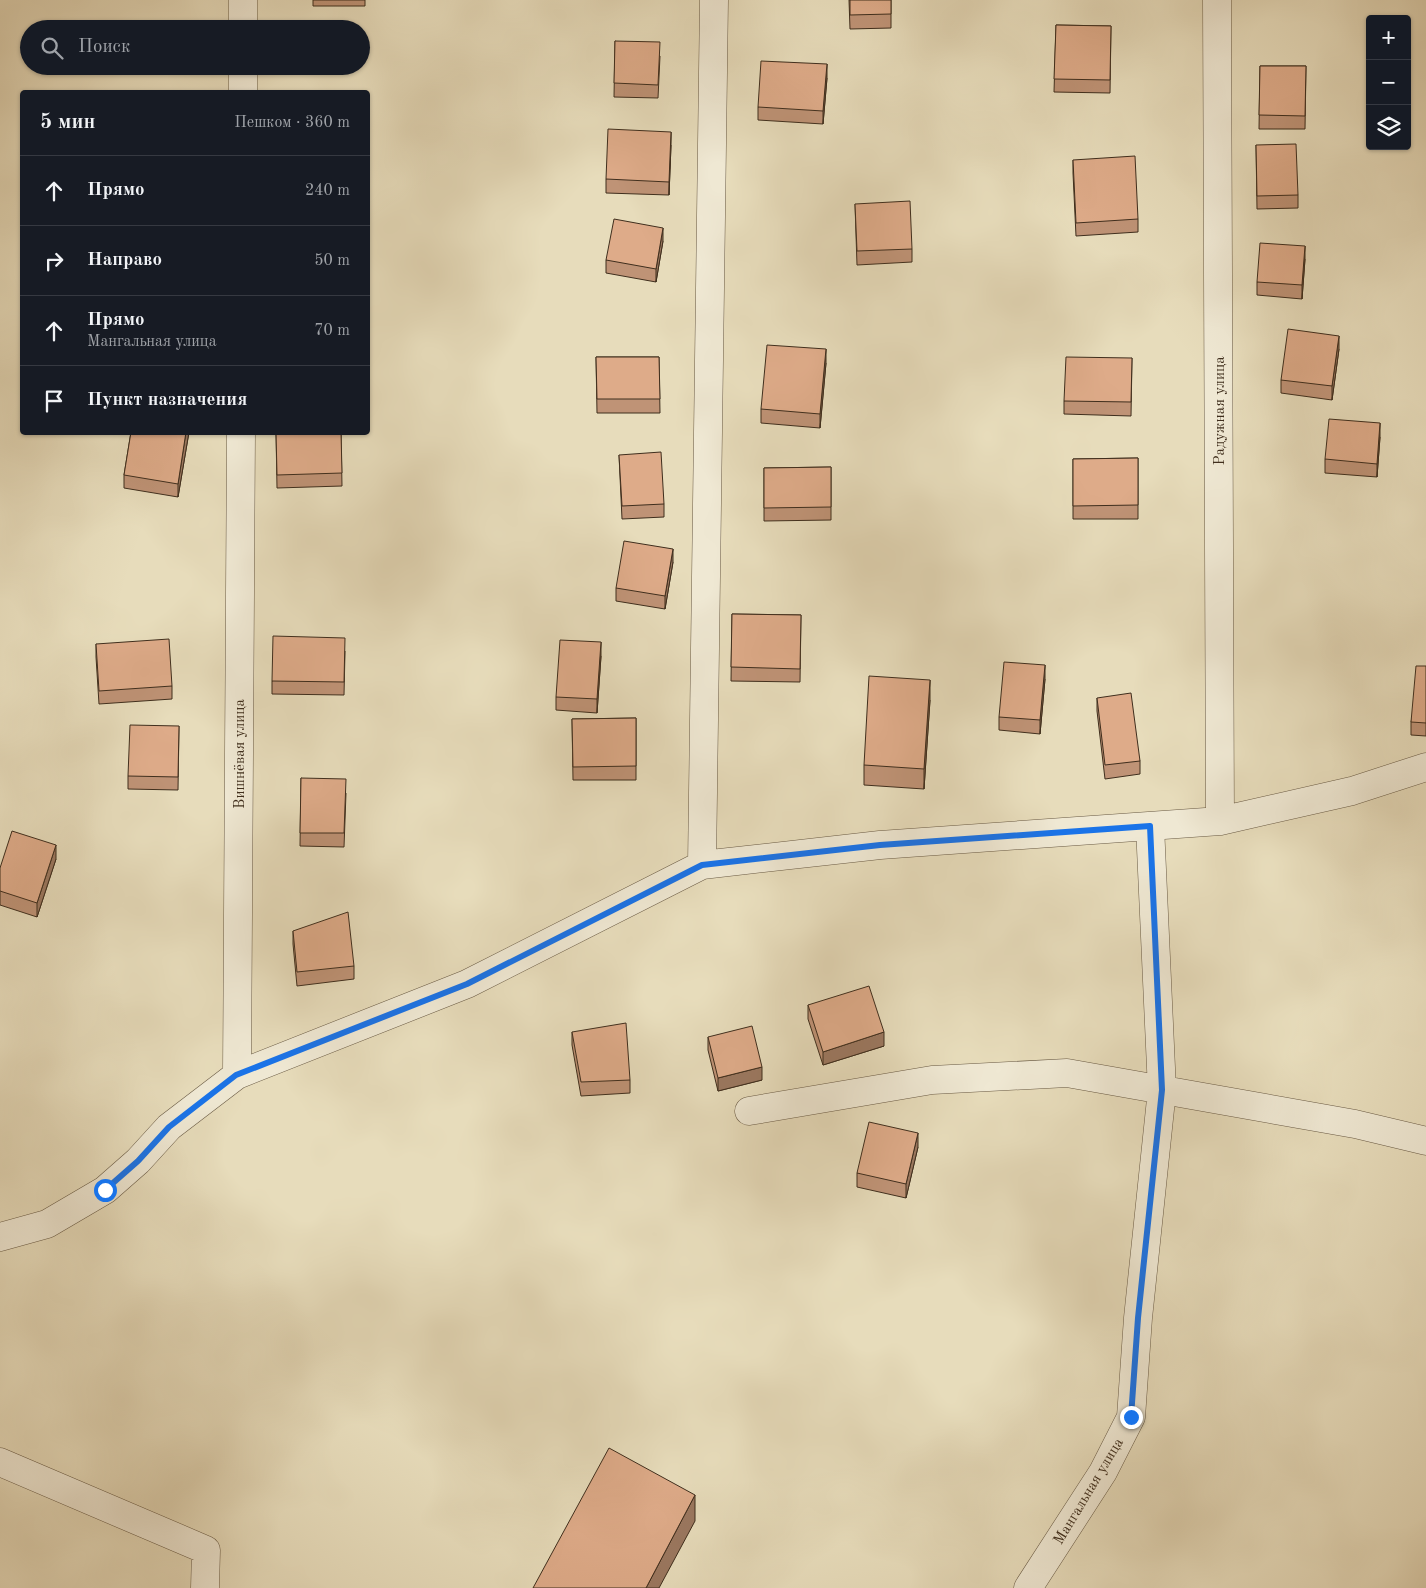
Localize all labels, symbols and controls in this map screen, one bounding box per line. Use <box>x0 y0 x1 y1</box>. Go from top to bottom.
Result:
map controls <box>1366 15 1411 150</box>
button: + <box>1366 15 1411 60</box>
search box <box>20 20 370 75</box>
icon: search <box>38 34 66 62</box>
text: Поиск <box>78 38 130 57</box>
button: − <box>1366 60 1411 105</box>
button: layers <box>1366 105 1411 150</box>
text: 5 мин <box>40 112 95 133</box>
text: Пешком · 360 m <box>234 115 350 131</box>
icon: ahead <box>40 177 68 205</box>
text: Прямо <box>87 181 145 200</box>
text: 240 m <box>305 183 350 199</box>
icon: right <box>40 247 68 275</box>
text: Направо <box>87 251 162 270</box>
text: 50 m <box>314 253 350 269</box>
text: Прямо <box>87 311 145 330</box>
icon: ahead <box>40 317 68 345</box>
text: 70 m <box>314 323 350 339</box>
text: Мангальная улица <box>87 334 217 350</box>
street label: Радужная улица <box>1213 356 1228 466</box>
icon: arrive <box>40 387 68 415</box>
text: Пункт назначения <box>87 391 247 410</box>
street label: Вишнёвая улица <box>233 698 248 809</box>
route start <box>94 1179 117 1202</box>
route end <box>1120 1406 1143 1429</box>
street label: Мангальная улица <box>1052 1435 1127 1548</box>

